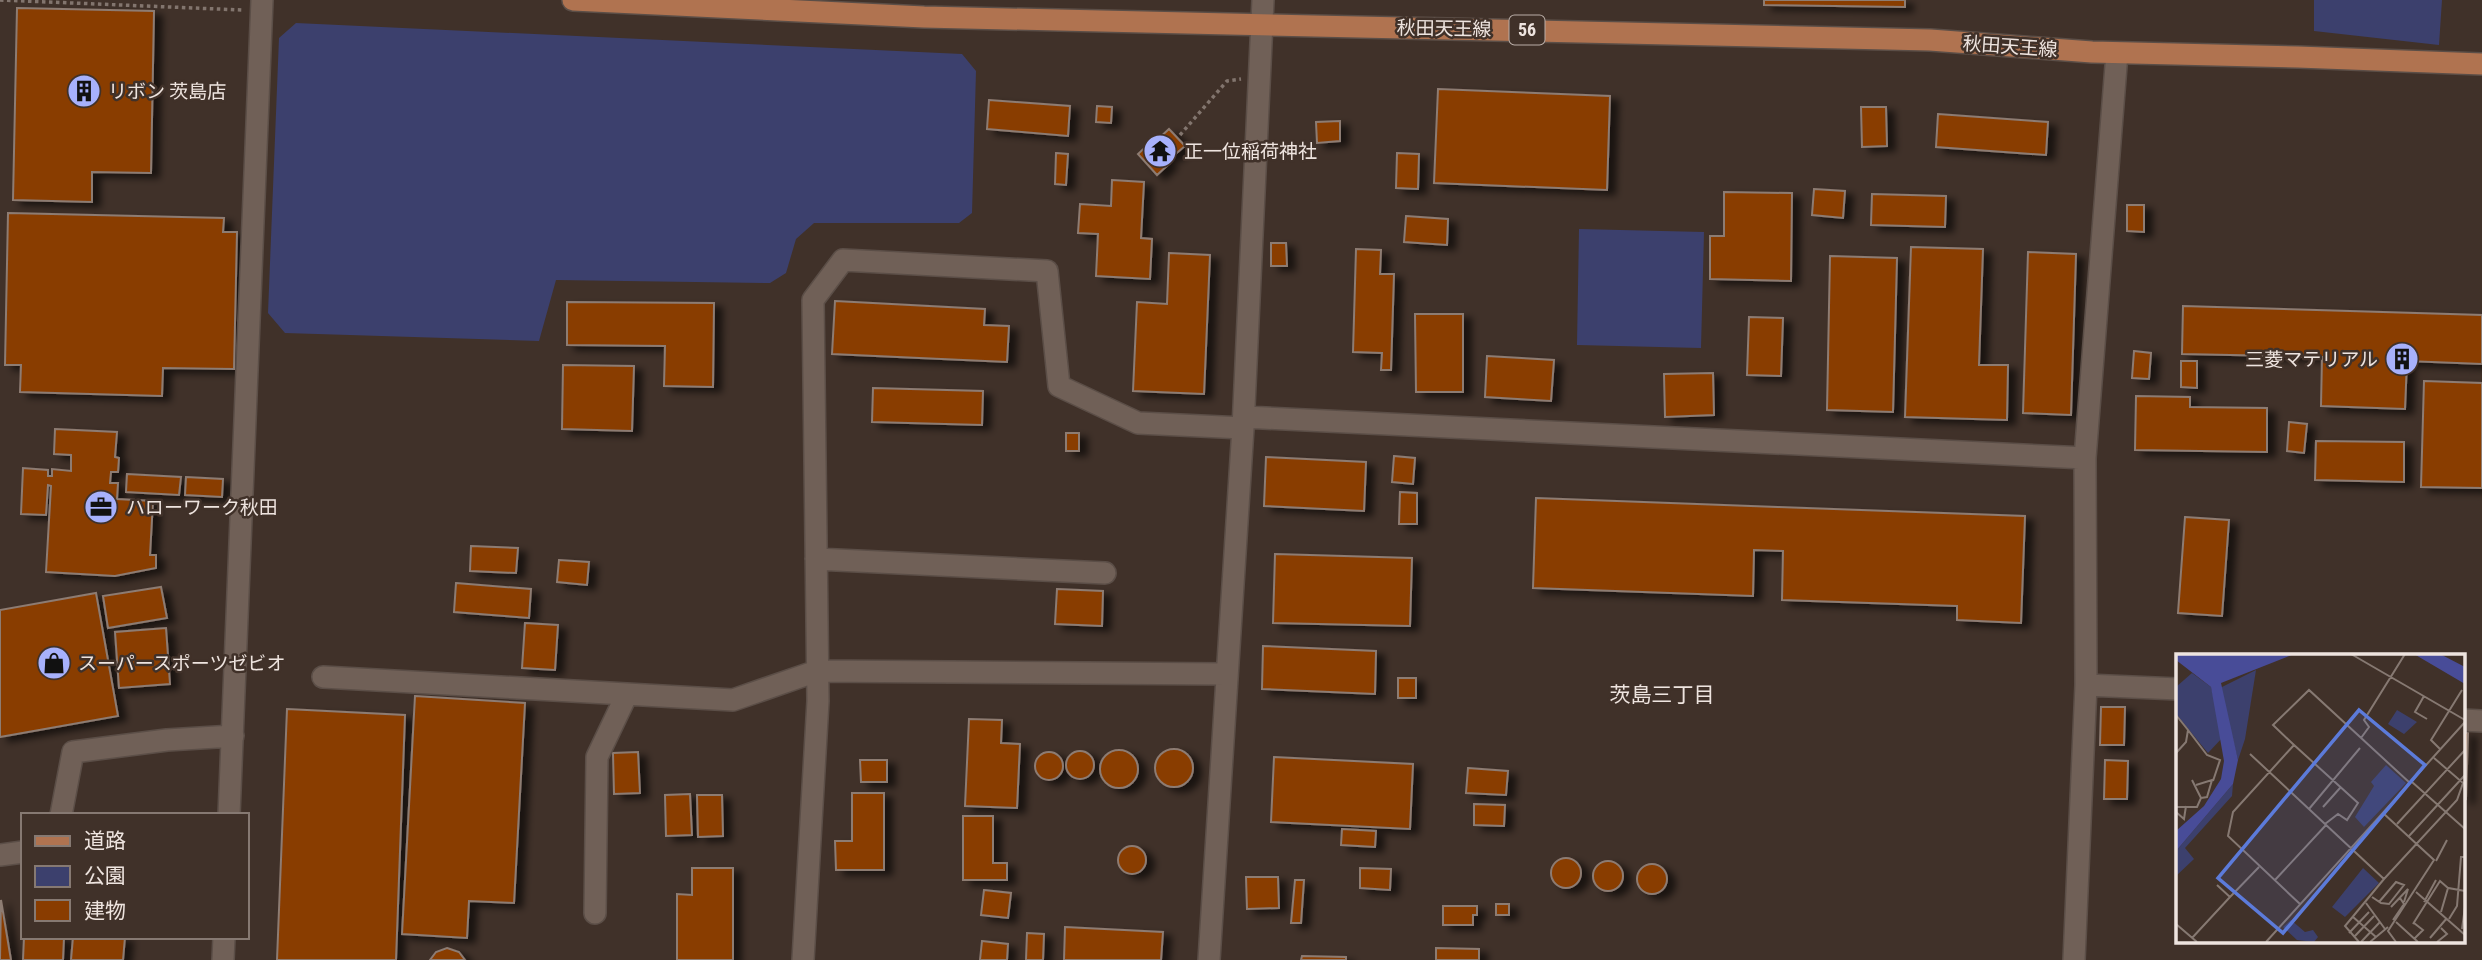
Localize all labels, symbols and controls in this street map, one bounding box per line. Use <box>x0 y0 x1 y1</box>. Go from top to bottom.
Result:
road number: 56 <box>1510 15 1544 44</box>
street label: 秋田天王線 <box>1396 16 1492 41</box>
street label: 秋田天王線 <box>1962 32 2058 61</box>
building icon: リボン 茨島店 <box>65 72 103 110</box>
place label: リボン 茨島店 <box>108 80 226 103</box>
temple icon: 正一位稲荷神社 <box>1141 132 1179 170</box>
place label: 正一位稲荷神社 <box>1184 140 1317 163</box>
building icon: 三菱マテリアル <box>2383 340 2421 378</box>
place label: 三菱マテリアル <box>2245 348 2378 371</box>
office icon: ハローワーク秋田 <box>82 488 120 526</box>
place label: ハローワーク秋田 <box>126 496 278 519</box>
shop icon: スーパースポーツゼビオ <box>35 644 73 682</box>
place label: スーパースポーツゼビオ <box>78 652 285 675</box>
inset map <box>2176 654 2464 942</box>
district label: 茨島三丁目 <box>1610 683 1715 707</box>
legend <box>21 813 248 939</box>
text: 道路 <box>84 829 126 853</box>
text: 公園 <box>84 864 126 888</box>
text: 建物 <box>84 899 126 923</box>

